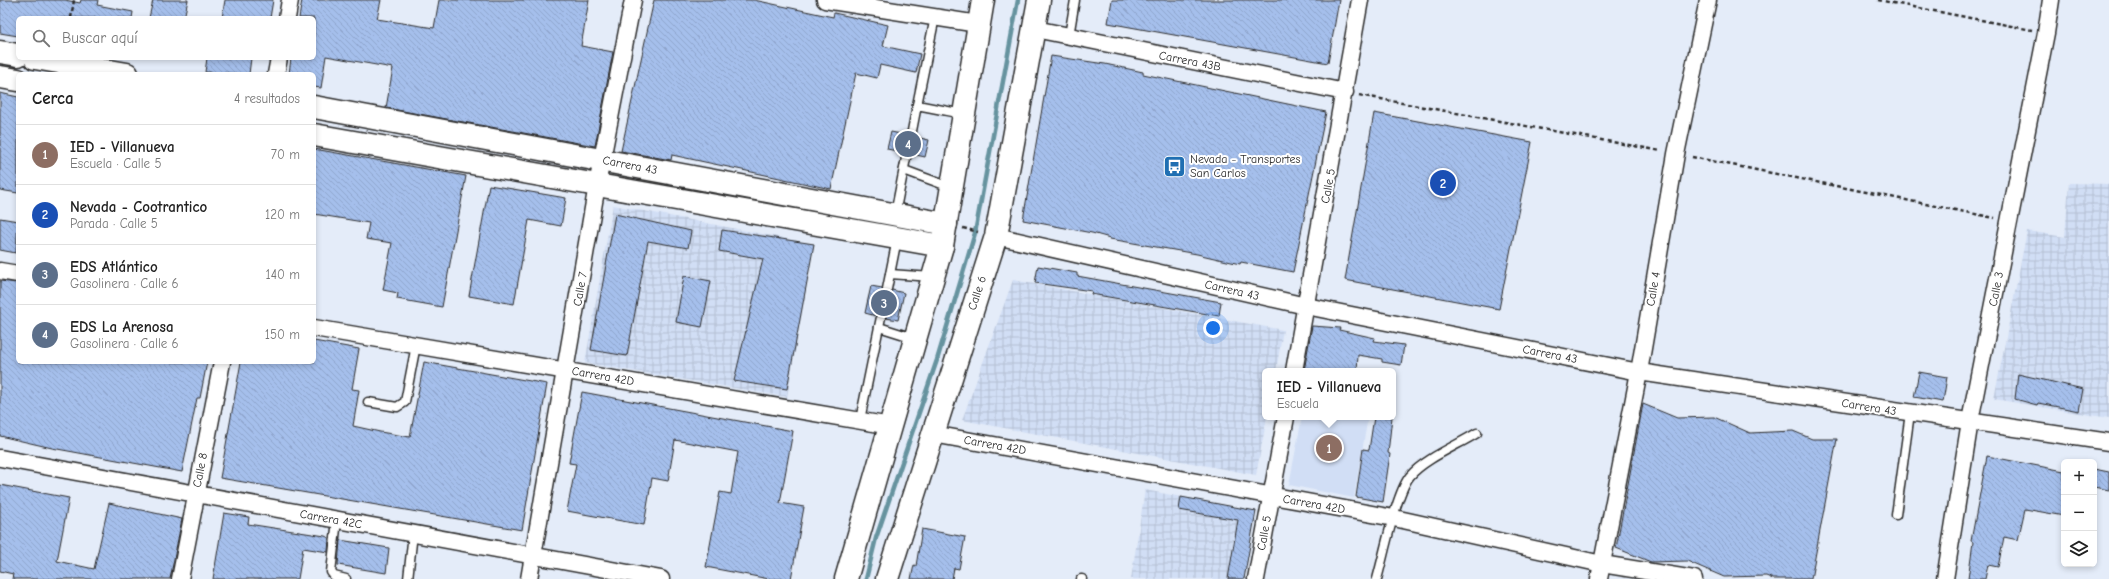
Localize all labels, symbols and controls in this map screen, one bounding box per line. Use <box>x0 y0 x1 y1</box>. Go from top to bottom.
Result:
search box <box>16 16 316 60</box>
icon: search <box>30 27 52 49</box>
text: Buscar aquí <box>62 29 138 47</box>
street label: Carrera 43B <box>1158 48 1222 74</box>
text: Cerca <box>32 89 74 108</box>
text: 4 resultados <box>234 91 300 106</box>
pin: 4 <box>895 129 921 159</box>
text: IED - Villanueva <box>70 138 175 156</box>
text: 1 <box>42 147 48 162</box>
text: 70 m <box>271 147 300 162</box>
place label: Nevada - Transportes San Carlos <box>1190 152 1300 180</box>
street label: Carrera 43 <box>601 153 659 177</box>
bus stop icon: Nevada - Transportes San Carlos <box>1161 153 1187 179</box>
text: Escuela · Calle 5 <box>70 156 161 171</box>
street label: Calle 5 <box>1318 167 1338 205</box>
pin: 2 <box>1430 168 1456 198</box>
text: Nevada - Cootrantico <box>70 198 207 216</box>
text: 2 <box>42 207 48 222</box>
text: 120 m <box>265 207 300 222</box>
text: Parada · Calle 5 <box>70 216 158 231</box>
text: EDS Atlántico <box>70 258 158 276</box>
text: 3 <box>42 267 48 282</box>
text: 140 m <box>266 267 300 282</box>
street label: Calle 7 <box>570 270 590 307</box>
street label: Calle 4 <box>1643 271 1663 307</box>
street label: Calle 3 <box>1986 271 2006 307</box>
street label: Calle 6 <box>965 274 989 312</box>
text: Gasolinera · Calle 6 <box>70 276 179 291</box>
street label: Carrera 43 <box>1203 277 1261 303</box>
pin: 3 <box>871 288 897 318</box>
text: EDS La Arenosa <box>70 318 174 336</box>
your location <box>1203 318 1223 338</box>
text: 4 <box>42 327 48 342</box>
text: 150 m <box>265 327 300 342</box>
text: Gasolinera · Calle 6 <box>70 336 179 351</box>
street label: Carrera 43 <box>1521 342 1579 366</box>
street label: Carrera 42D <box>571 364 635 388</box>
popup <box>1262 368 1396 420</box>
text: IED - Villanueva <box>1277 378 1381 396</box>
text: Escuela <box>1277 396 1319 411</box>
street label: Carrera 43 <box>1840 396 1898 418</box>
street label: Carrera 42D <box>963 433 1027 457</box>
pin: 1 <box>1316 433 1342 463</box>
street label: Calle 8 <box>190 451 210 489</box>
map controls <box>2061 459 2097 567</box>
button: + <box>2061 459 2097 495</box>
street label: Carrera 42D <box>1282 492 1346 516</box>
button: − <box>2061 495 2097 531</box>
street label: Carrera 42C <box>299 507 363 531</box>
street label: Calle 5 <box>1254 514 1274 552</box>
button: layers <box>2061 531 2097 567</box>

